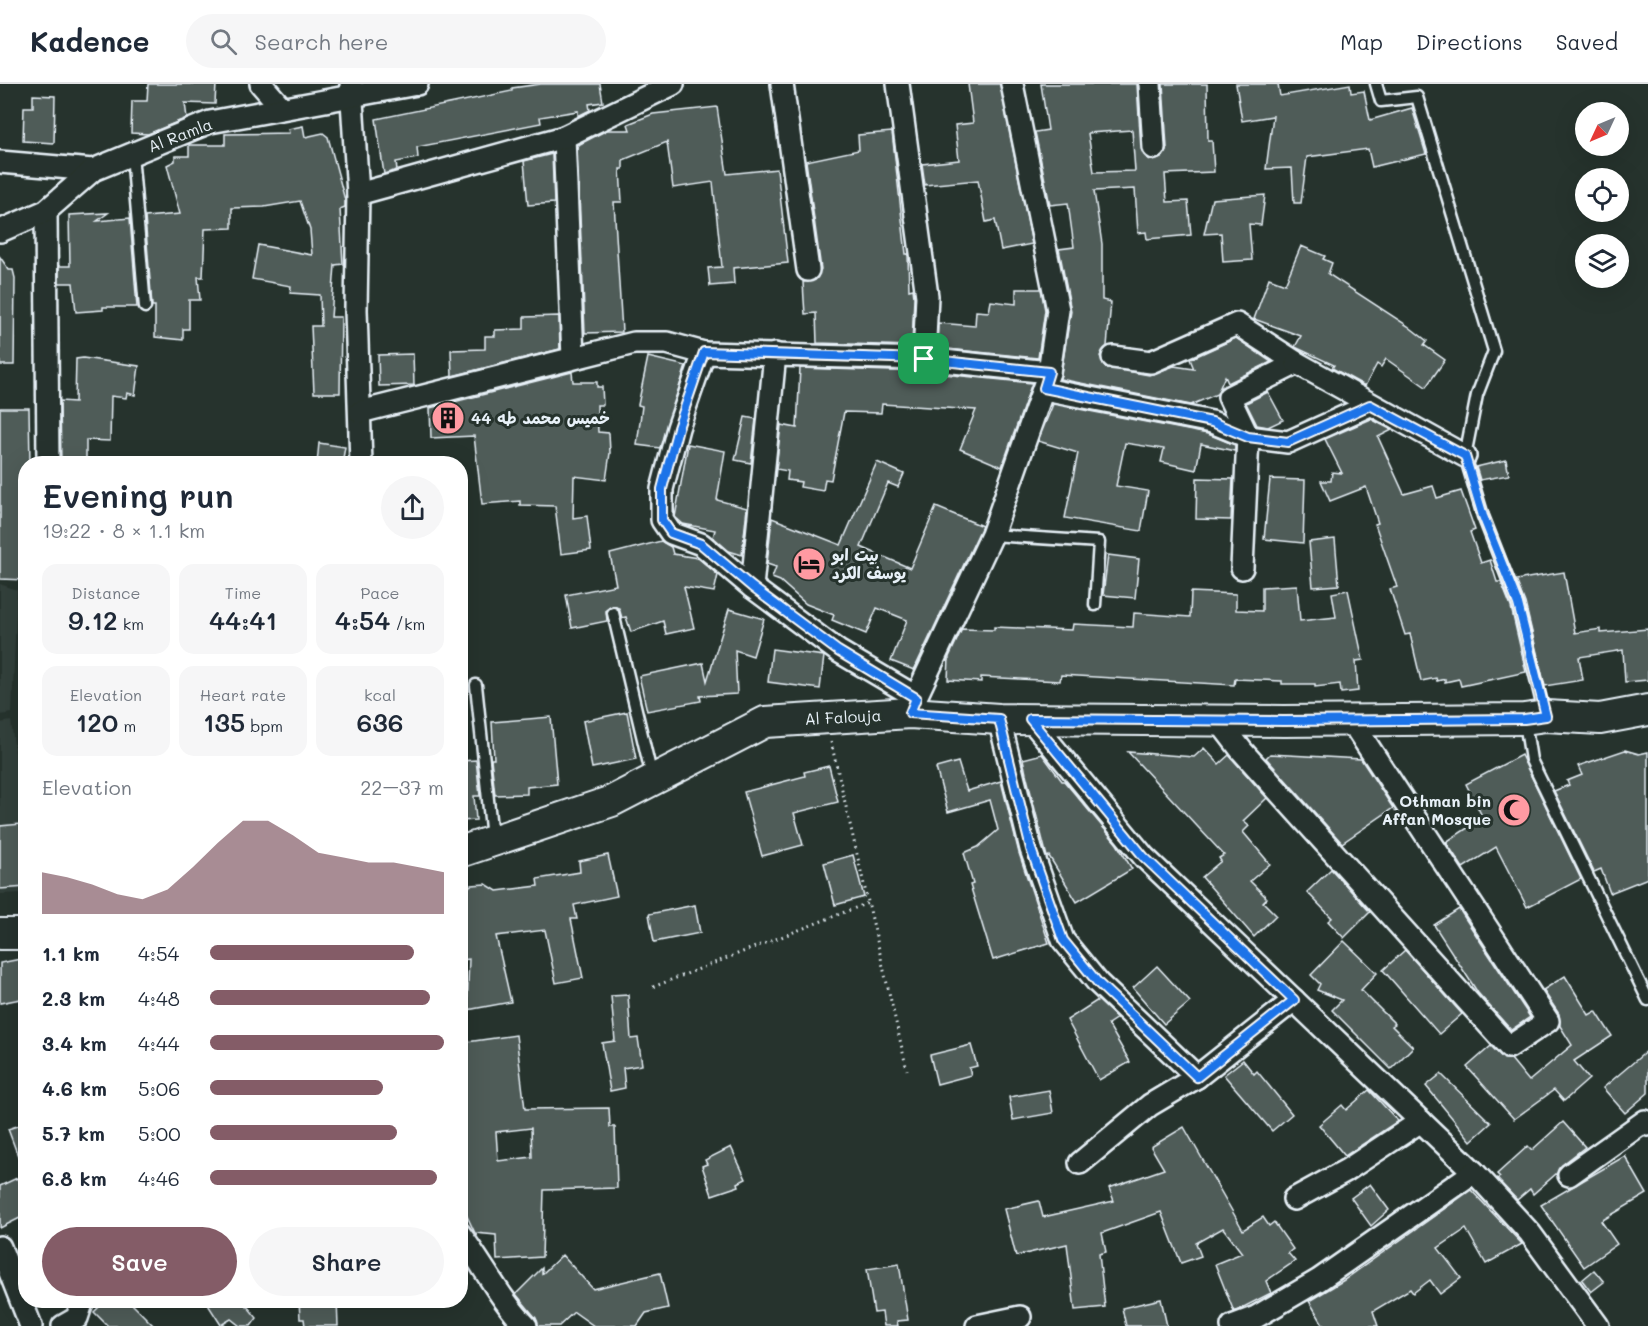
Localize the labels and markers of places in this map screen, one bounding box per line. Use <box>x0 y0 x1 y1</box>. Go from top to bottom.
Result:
pin <box>898 333 949 384</box>
building icon: خميس محمد طه 44 <box>430 400 466 436</box>
place label: خميس محمد طه 44 <box>471 407 610 428</box>
place label: بيت ابو يوسف الكرد <box>831 544 907 584</box>
hotel icon: بيت ابو يوسف الكرد <box>791 546 827 582</box>
place label: Othman bin Affan Mosque <box>1382 790 1491 829</box>
mosque icon: Othman bin Affan Mosque <box>1496 792 1532 828</box>

